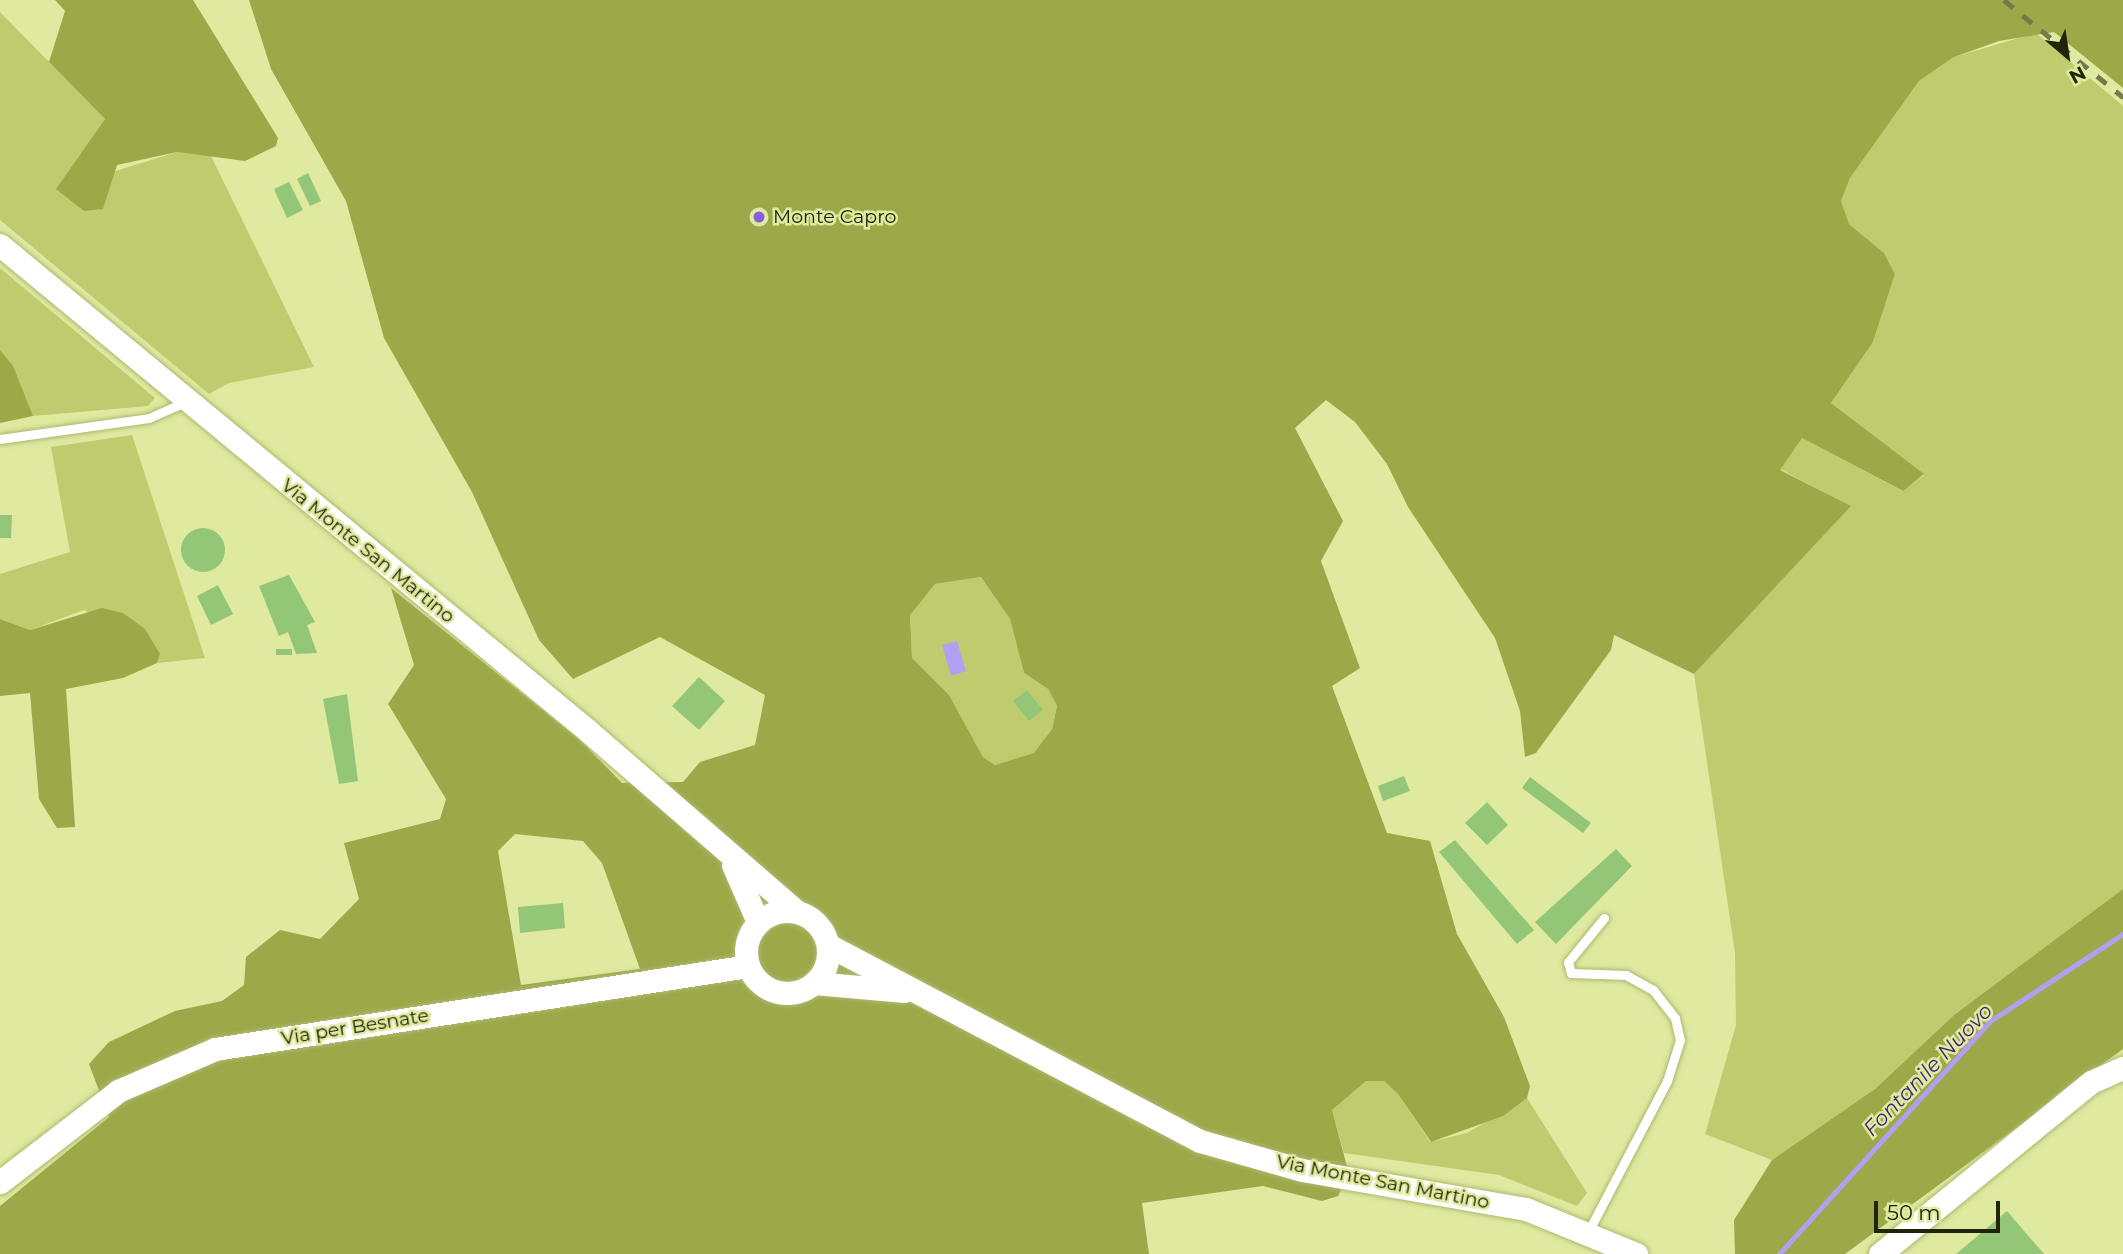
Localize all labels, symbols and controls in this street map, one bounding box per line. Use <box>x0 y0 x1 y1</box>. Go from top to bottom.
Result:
north arrow <box>2032 21 2102 91</box>
text: N <box>2065 61 2090 89</box>
place label: Monte Capro <box>773 206 896 228</box>
marker: Monte Capro <box>751 209 767 225</box>
street label: Via Monte San Martino <box>277 474 459 628</box>
water label: Fontanile Nuovo <box>1858 998 1998 1142</box>
street label: Via per Besnate <box>280 1004 430 1050</box>
street label: Via Monte San Martino <box>1275 1150 1491 1214</box>
scale bar <box>1878 1188 2004 1232</box>
text: 50 m <box>1887 1200 1941 1225</box>

